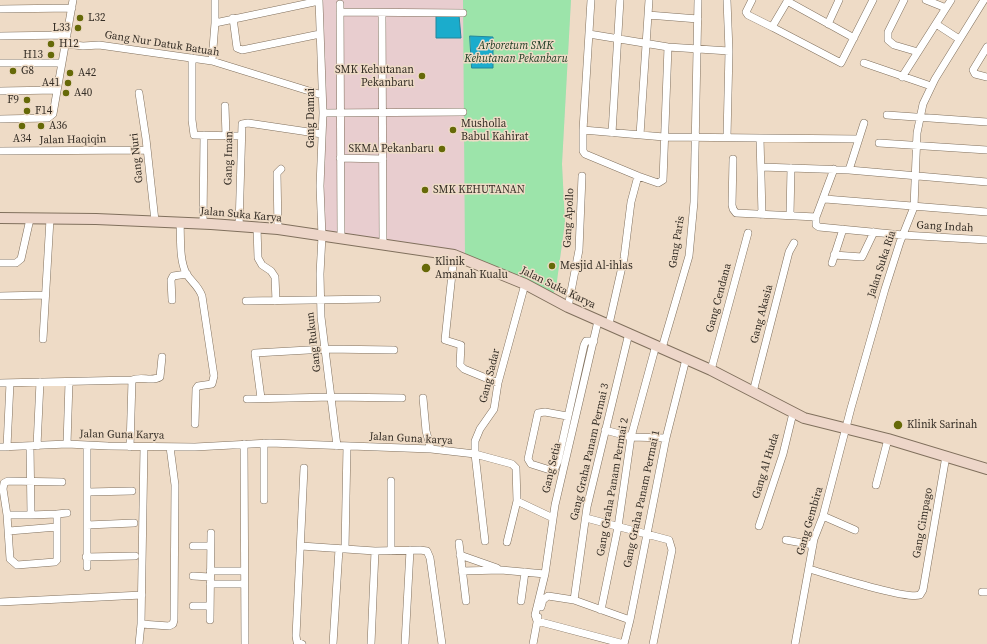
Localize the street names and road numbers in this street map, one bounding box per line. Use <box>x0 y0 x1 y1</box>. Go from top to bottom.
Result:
street label: Gang Nur Datuk Batuah <box>104 28 220 60</box>
street label: Gang Damai <box>304 88 318 148</box>
street label: Gang Iman <box>222 131 236 185</box>
street label: Gang Nuri <box>128 132 146 184</box>
street label: Jalan Haqiqin <box>39 133 107 147</box>
street label: Gang Apollo <box>561 188 577 248</box>
street label: Jalan Suka Karya <box>200 205 282 225</box>
street label: Gang Paris <box>666 215 688 269</box>
street label: Gang Indah <box>916 219 974 235</box>
street label: Jalan Suka Ria <box>865 229 899 299</box>
street label: Gang Cendana <box>703 262 735 334</box>
street label: Jalan Suka Karya <box>518 264 598 312</box>
street label: Gang Akasia <box>748 283 776 345</box>
street label: Gang Rukun <box>304 311 324 373</box>
street label: Gang Sadar <box>477 347 503 405</box>
street label: Gang Graha Panam Permai 3 <box>568 382 612 522</box>
street label: Gang Graha Panam Permai 2 <box>594 417 632 557</box>
street label: Jalan Guna Karya <box>80 428 164 442</box>
street label: Gang Graha Panam Permai 1 <box>621 429 663 569</box>
street label: Jalan Guna karya <box>369 430 453 448</box>
street label: Gang Al Huda <box>750 432 782 500</box>
street label: Gang Setia <box>540 441 564 495</box>
street label: Gang Gembira <box>794 485 826 557</box>
street label: Gang Cimpago <box>910 487 936 559</box>

